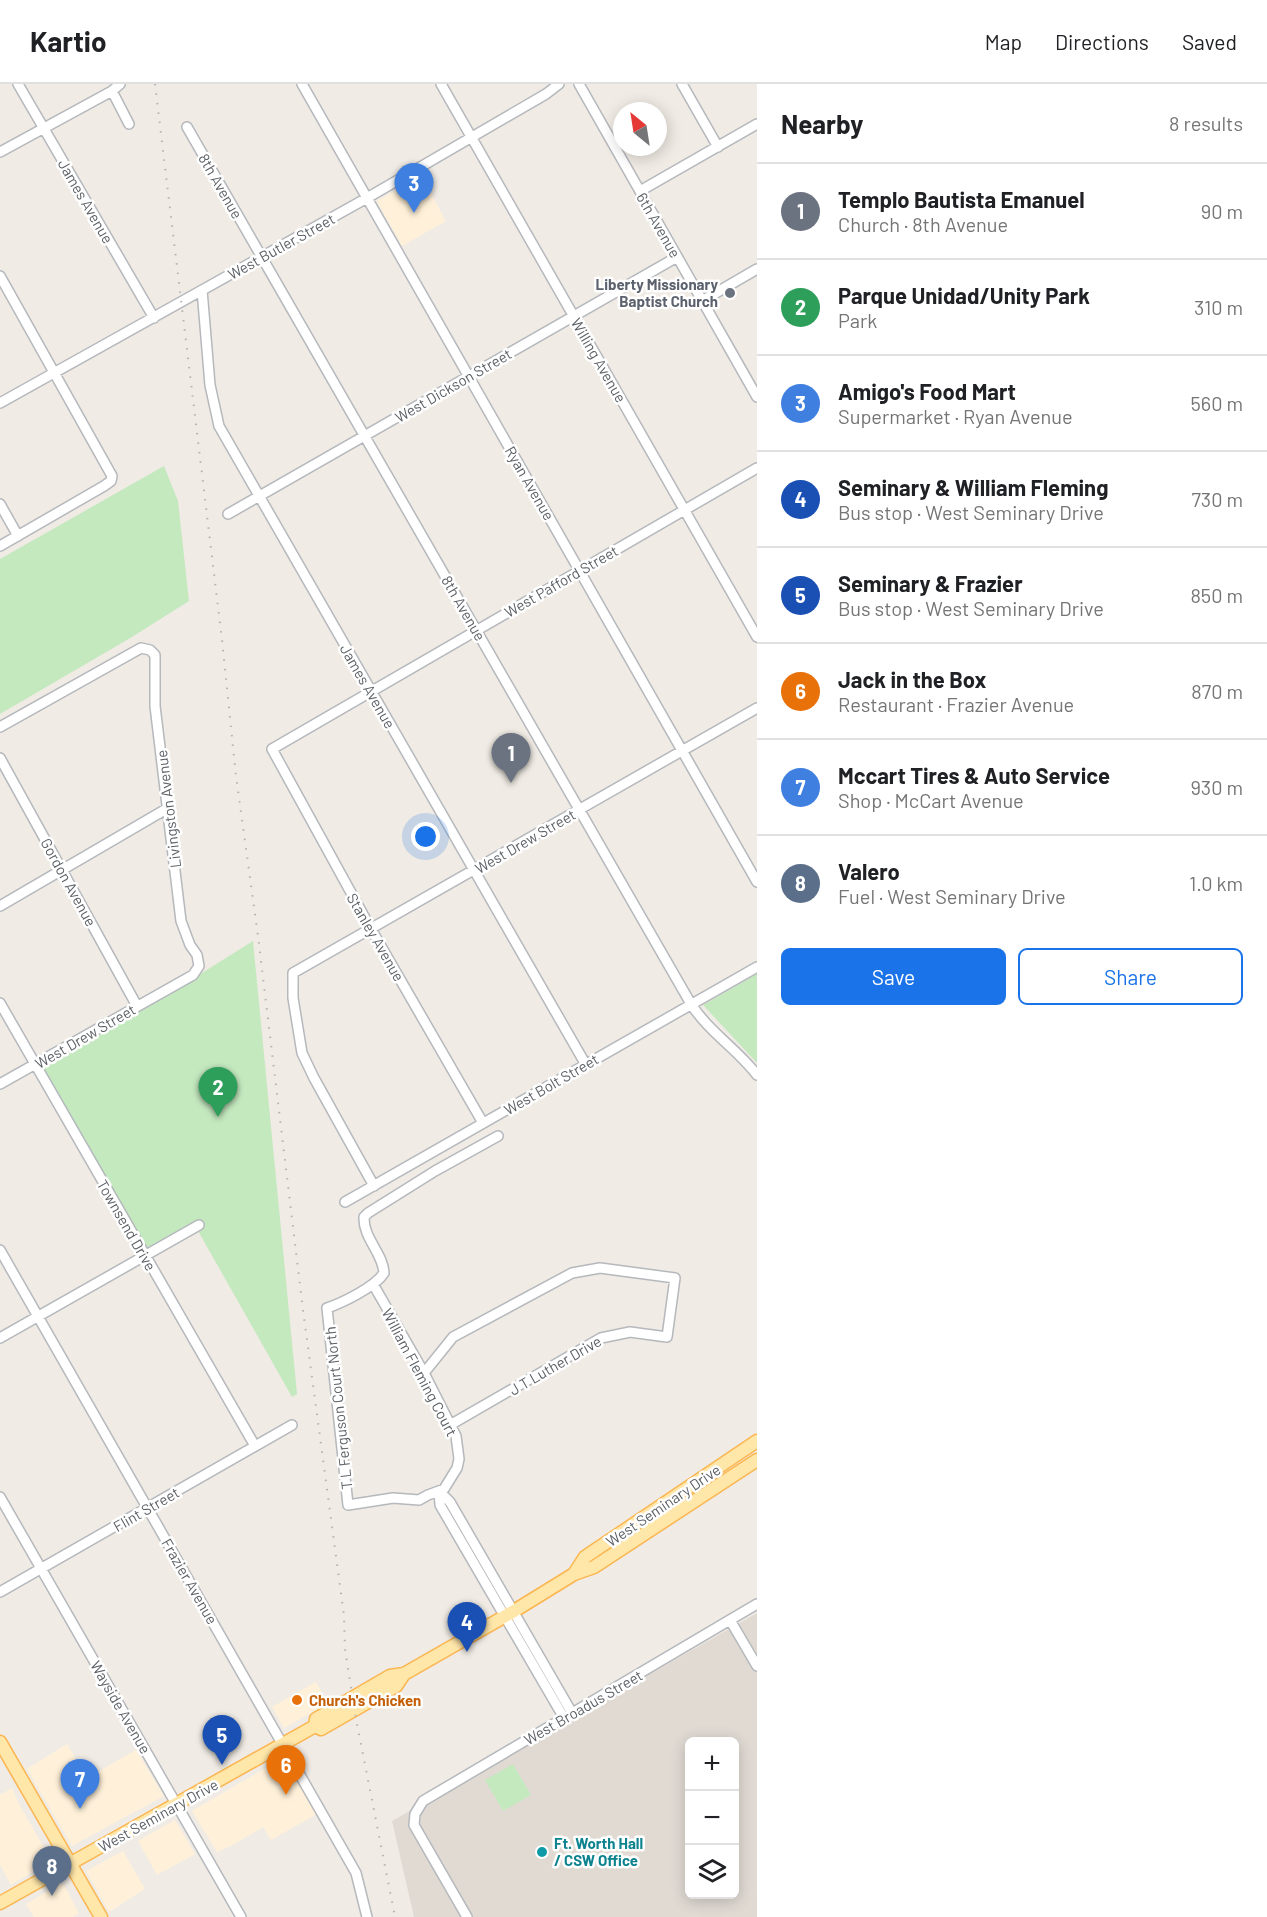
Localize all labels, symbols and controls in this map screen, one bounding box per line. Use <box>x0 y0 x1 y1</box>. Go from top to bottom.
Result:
text: Kartio <box>30 24 107 58</box>
text: Map <box>985 29 1022 54</box>
text: Directions <box>1055 29 1149 54</box>
text: Saved <box>1182 29 1237 54</box>
north arrow <box>613 102 667 156</box>
text: Nearby <box>781 108 863 139</box>
text: 8 results <box>1169 111 1243 135</box>
street label: 8th Avenue <box>195 150 247 222</box>
street label: James Avenue <box>55 156 117 246</box>
pin: 3 <box>394 164 434 213</box>
text: Templo Bautista Emanuel <box>838 186 1085 212</box>
street label: 6th Avenue <box>633 189 685 261</box>
text: 1 <box>797 199 804 223</box>
text: 90 m <box>1201 199 1243 223</box>
street label: West Butler Street <box>224 209 338 283</box>
text: Church · 8th Avenue <box>838 212 1008 236</box>
place label: Liberty Missionary Baptist Church <box>596 275 718 310</box>
text: Parque Unidad/Unity Park <box>838 282 1090 308</box>
marker: Liberty Missionary Baptist Church <box>723 286 737 300</box>
text: 2 <box>795 295 806 319</box>
text: 310 m <box>1194 295 1243 319</box>
text: Park <box>838 308 877 332</box>
street label: Willing Avenue <box>568 315 630 405</box>
street label: West Dickson Street <box>391 344 515 426</box>
text: Amigo's Food Mart <box>838 378 1016 404</box>
text: 3 <box>795 391 806 415</box>
text: 560 m <box>1191 391 1243 415</box>
text: Supermarket · Ryan Avenue <box>838 404 1073 428</box>
street label: Ryan Avenue <box>502 443 558 523</box>
text: Seminary & William Fleming <box>838 474 1108 500</box>
text: 4 <box>794 487 807 511</box>
text: 730 m <box>1191 487 1243 511</box>
text: Bus stop · West Seminary Drive <box>838 500 1104 524</box>
street label: West Pafford Street <box>501 541 621 621</box>
text: Seminary & Frazier <box>838 570 1023 596</box>
street label: 8th Avenue <box>438 572 490 644</box>
text: 5 <box>795 583 806 607</box>
text: 850 m <box>1190 583 1243 607</box>
text: Bus stop · West Seminary Drive <box>838 596 1104 620</box>
street label: James Avenue <box>337 641 399 731</box>
text: Jack in the Box <box>838 666 986 692</box>
text: 6 <box>795 679 806 703</box>
text: 870 m <box>1191 679 1243 703</box>
text: Restaurant · Frazier Avenue <box>838 692 1074 716</box>
pin: 1 <box>492 734 530 783</box>
street label: Livingston Avenue <box>152 749 184 869</box>
text: Mccart Tires & Auto Service <box>838 762 1110 788</box>
text: 7 <box>796 775 805 799</box>
text: 930 m <box>1190 775 1243 799</box>
text: Shop · McCart Avenue <box>838 788 1024 812</box>
street label: West Drew Street <box>471 805 579 877</box>
your location <box>411 822 440 851</box>
street label: Gordon Avenue <box>37 835 101 929</box>
text: Valero <box>838 858 900 884</box>
text: 8 <box>795 871 806 895</box>
text: 1.0 km <box>1189 871 1243 895</box>
text: Fuel · West Seminary Drive <box>838 884 1066 908</box>
street label: Stanley Avenue <box>344 890 408 984</box>
button: Save <box>781 948 1006 1005</box>
button: Share <box>1018 948 1243 1005</box>
street label: West Drew Street <box>31 1000 139 1072</box>
street label: West Bolt Street <box>500 1050 602 1118</box>
pin: 2 <box>198 1068 238 1117</box>
street label: Townsend Drive <box>94 1176 160 1274</box>
street label: William Fleming Court <box>379 1305 461 1439</box>
street label: T L Ferguson Court North <box>320 1326 356 1490</box>
street label: J T Luther Drive <box>506 1331 604 1399</box>
street label: West Seminary Drive <box>602 1460 724 1550</box>
street label: Flint Street <box>110 1483 182 1535</box>
street label: Frazier Avenue <box>158 1535 222 1627</box>
pin: 4 <box>448 1602 486 1652</box>
street label: Wayside Avenue <box>87 1657 155 1757</box>
street label: West Broadus Street <box>520 1666 646 1748</box>
place label: Church's Chicken <box>309 1691 421 1709</box>
marker: Church's Chicken <box>290 1693 304 1707</box>
pin: 5 <box>202 1716 242 1765</box>
map controls <box>685 1737 739 1899</box>
button: + <box>685 1737 739 1791</box>
pin: 6 <box>266 1746 306 1795</box>
pin: 7 <box>60 1760 100 1809</box>
street label: West Seminary Drive <box>95 1775 221 1855</box>
button: − <box>685 1791 739 1845</box>
place label: Ft. Worth Hall / CSW Office <box>554 1834 643 1869</box>
marker: Ft. Worth Hall / CSW Office <box>535 1845 549 1859</box>
button: layers <box>685 1845 739 1899</box>
pin: 8 <box>32 1846 72 1896</box>

